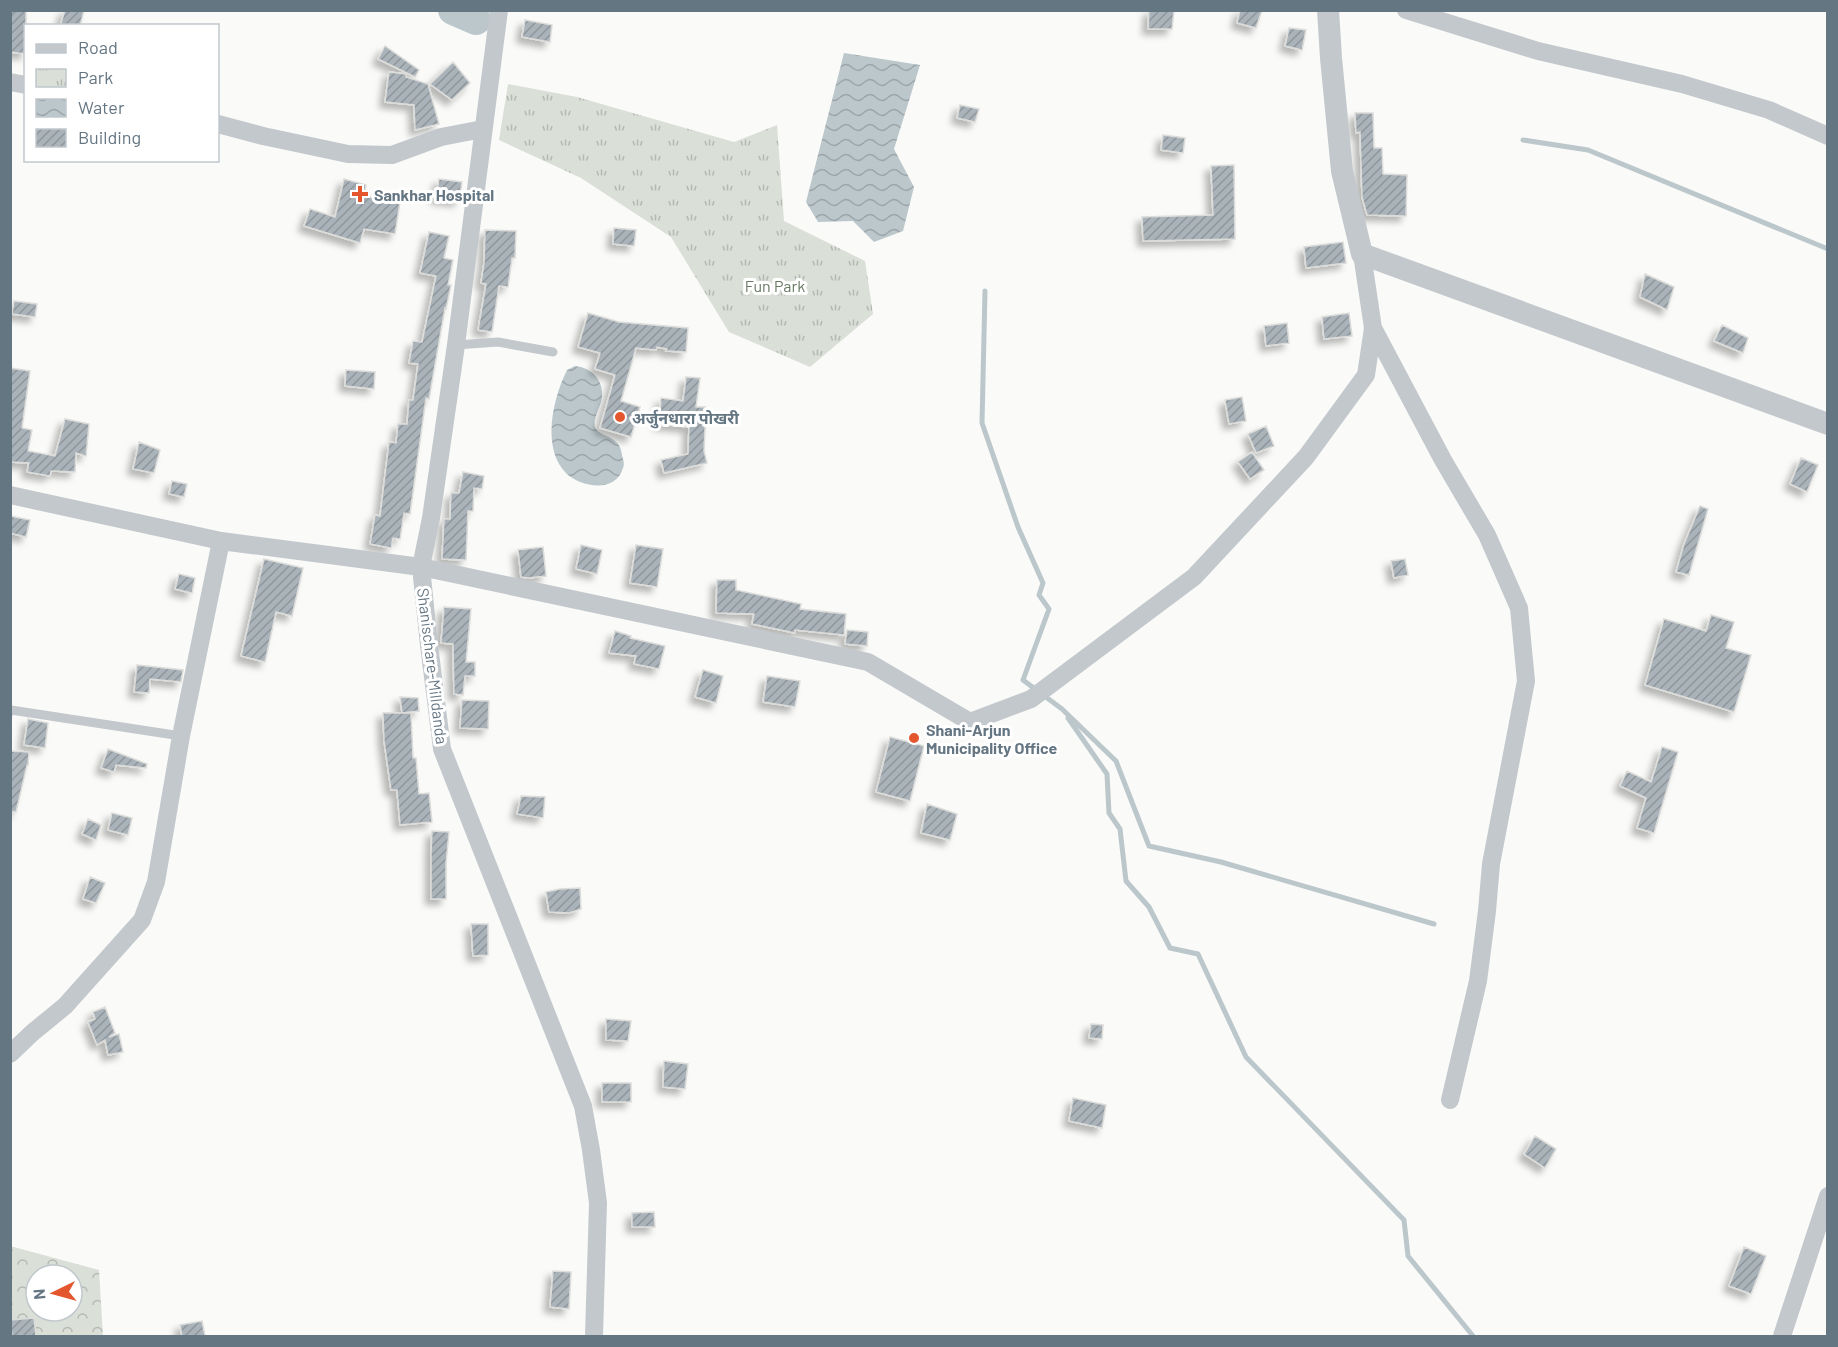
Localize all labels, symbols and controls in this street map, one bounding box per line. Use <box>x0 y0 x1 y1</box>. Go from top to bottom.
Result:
legend <box>24 24 219 162</box>
text: Road <box>78 36 118 58</box>
text: Park <box>78 66 113 88</box>
text: Water <box>78 96 125 118</box>
text: Building <box>78 126 141 148</box>
marker: Sankhar Hospital <box>351 185 369 203</box>
place label: Sankhar Hospital <box>374 185 494 204</box>
park label: Fun Park <box>745 276 805 295</box>
place label: अर्जुनधारा पोखरी <box>632 408 739 429</box>
marker: अर्जुनधारा पोखरी <box>613 410 627 424</box>
street label: Shanischare-Milldanda <box>414 587 452 745</box>
place label: Shani-Arjun Municipality Office <box>926 720 1058 757</box>
marker: Shani-Arjun Municipality Office <box>907 731 921 745</box>
north arrow <box>24 1263 84 1323</box>
text: N <box>29 1288 48 1300</box>

